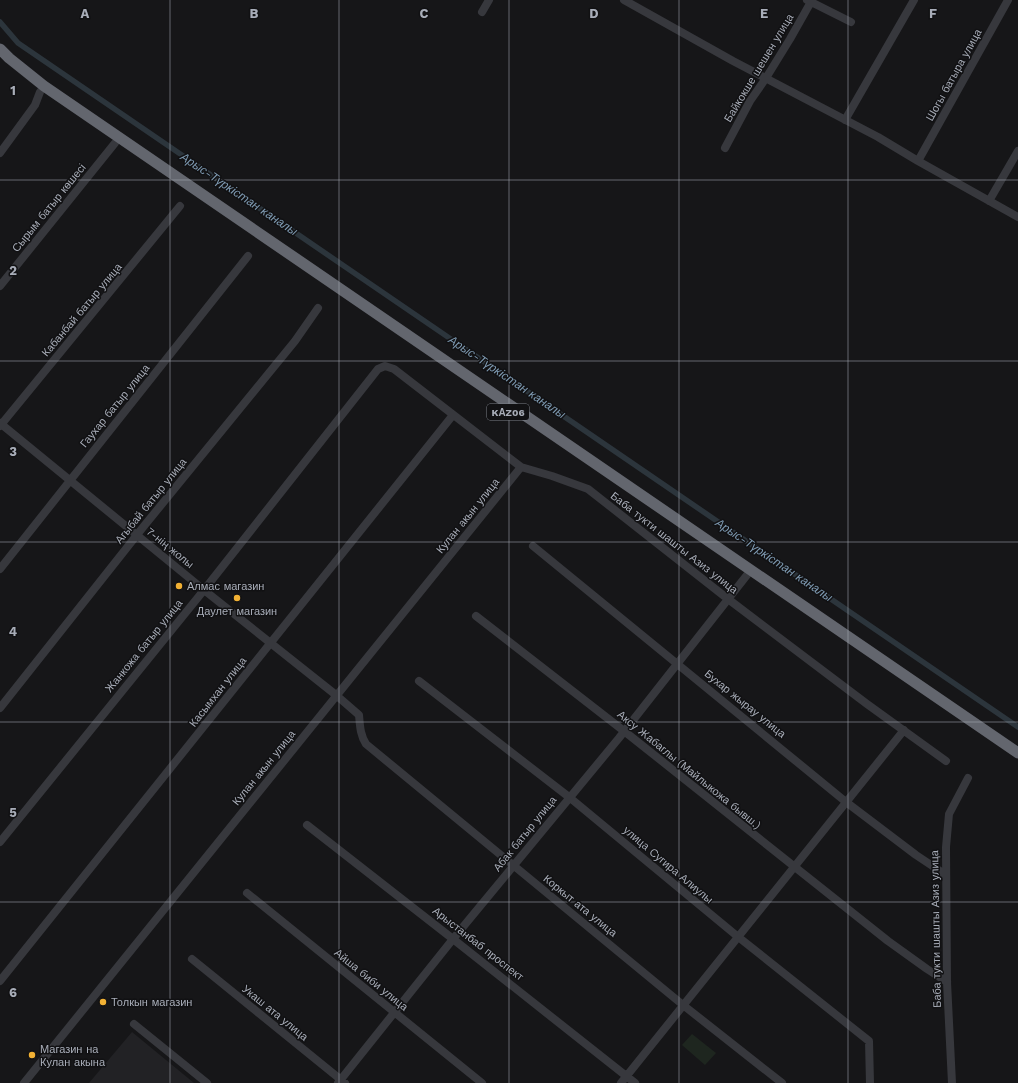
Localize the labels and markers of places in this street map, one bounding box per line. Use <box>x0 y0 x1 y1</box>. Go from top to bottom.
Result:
place label: Алмас магазин <box>187 580 264 593</box>
marker: Алмас магазин <box>174 581 184 591</box>
marker: Даулет магазин <box>232 593 242 603</box>
place label: Даулет магазин <box>197 605 277 618</box>
place label: Толкын магазин <box>111 996 192 1009</box>
marker: Толкын магазин <box>98 997 108 1007</box>
place label: Магазин на Кулан акына <box>40 1043 106 1069</box>
marker: Магазин на Кулан акына <box>27 1050 37 1060</box>

